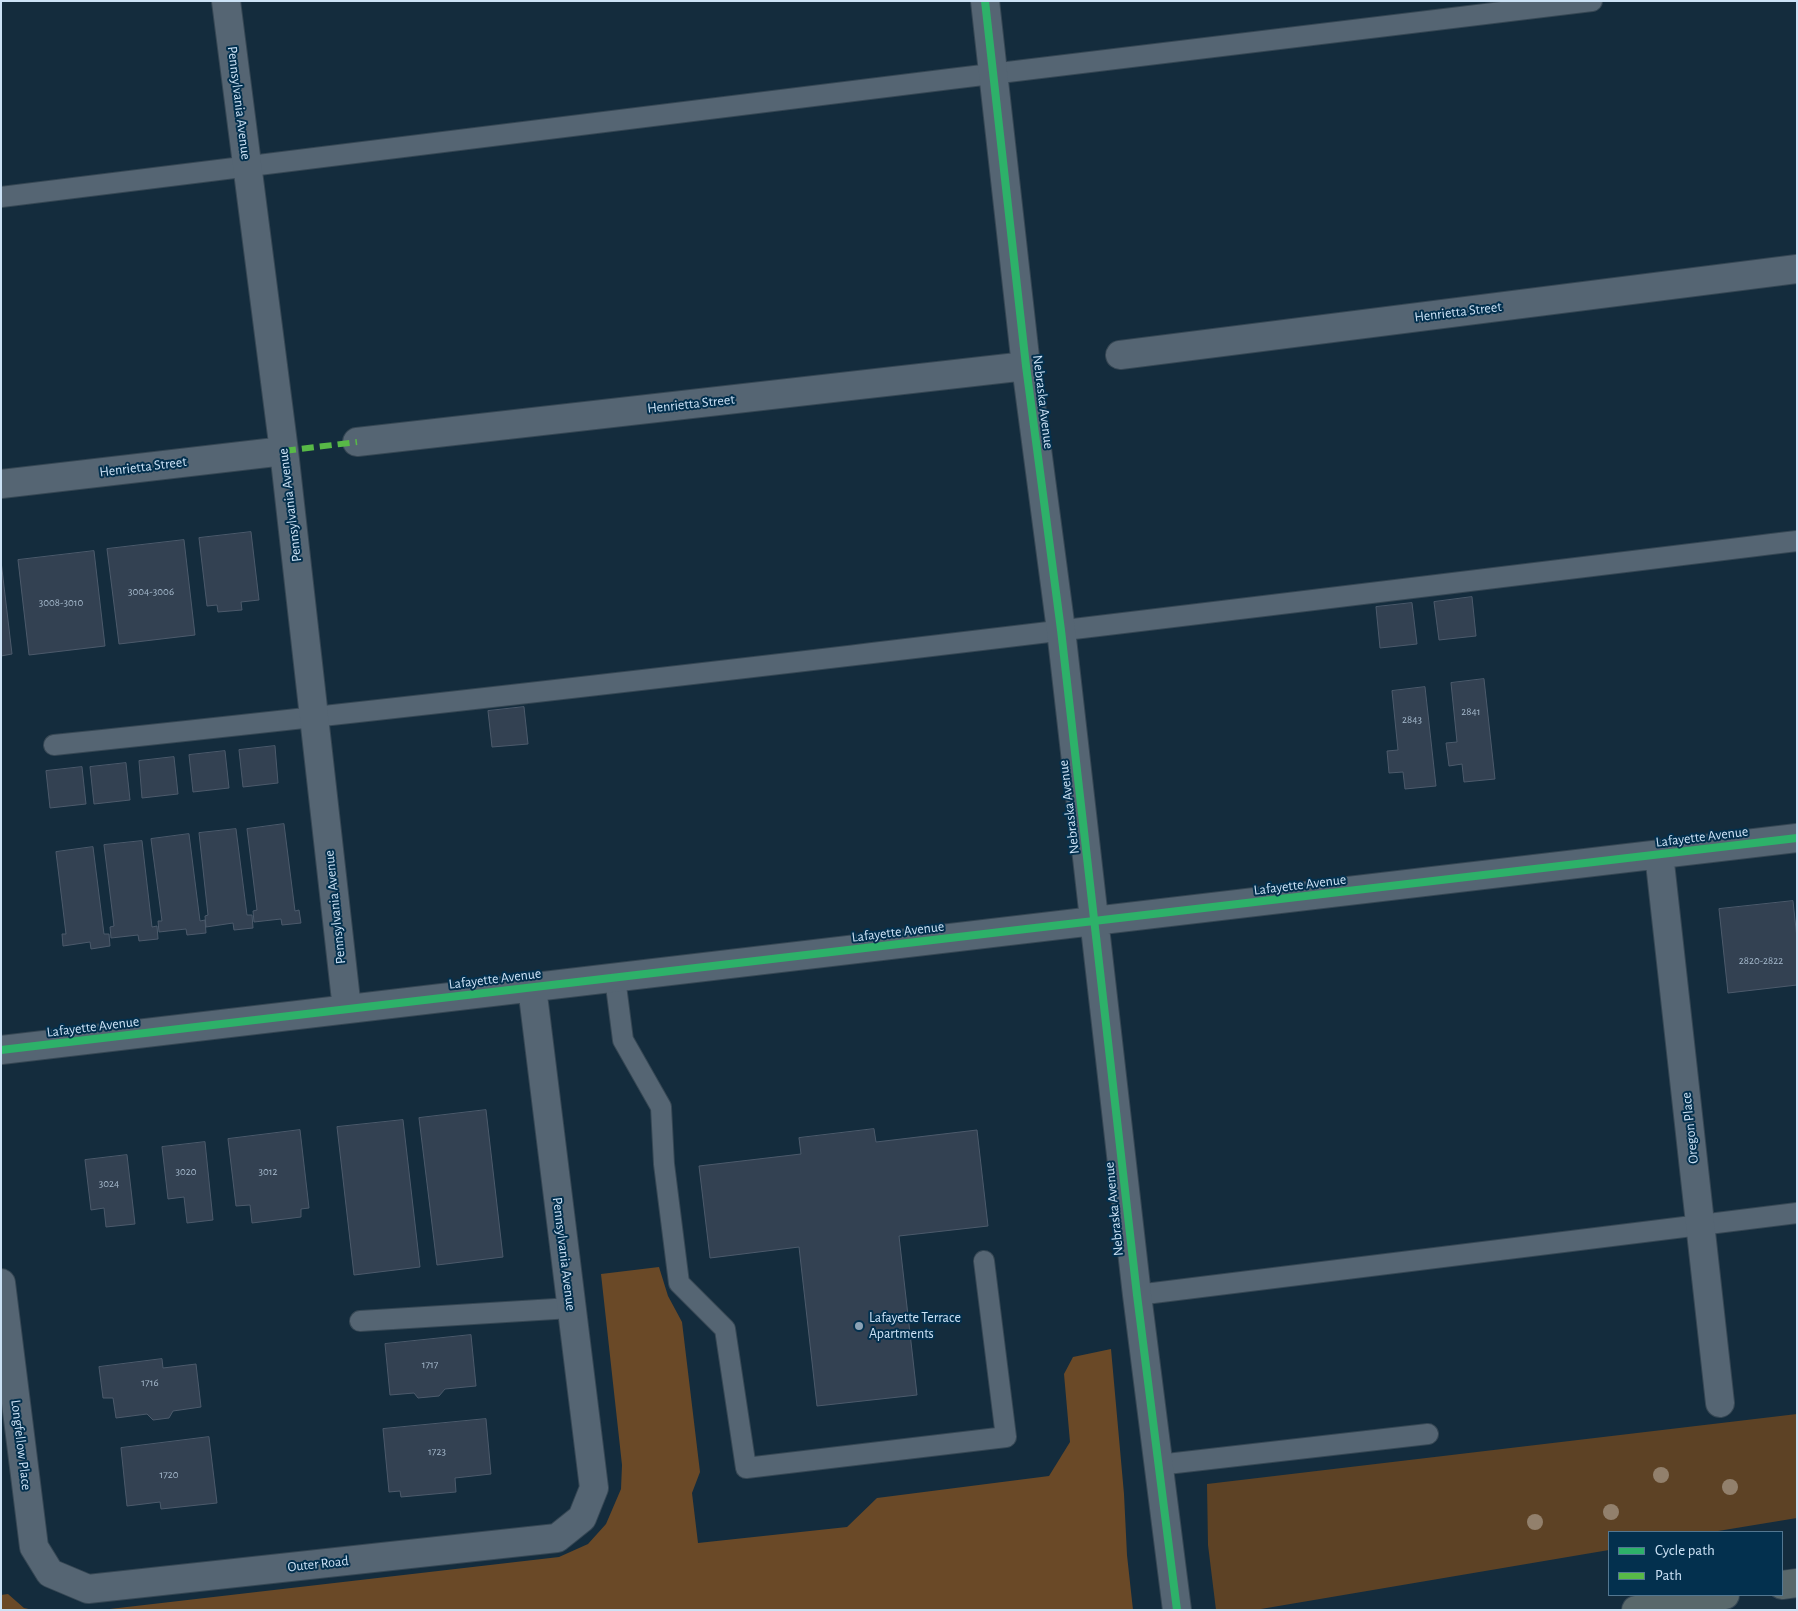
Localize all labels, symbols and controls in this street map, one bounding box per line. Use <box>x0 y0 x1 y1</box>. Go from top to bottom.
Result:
street label: Pennsylvania Avenue <box>224 45 254 161</box>
street label: Henrietta Street <box>1413 298 1503 326</box>
street label: Nebraska Avenue <box>1029 354 1057 450</box>
street label: Henrietta Street <box>646 391 736 417</box>
street label: Pennsylvania Avenue <box>275 447 305 563</box>
street label: Henrietta Street <box>98 453 188 481</box>
house number: 3004-3006 <box>128 585 174 599</box>
house number: 3008-3010 <box>39 596 83 610</box>
house number: 2841 <box>1461 705 1481 719</box>
house number: 2843 <box>1402 713 1422 727</box>
street label: Nebraska Avenue <box>1055 759 1083 855</box>
street label: Lafayette Avenue <box>1655 823 1749 851</box>
street label: Pennsylvania Avenue <box>321 849 349 965</box>
street label: Lafayette Avenue <box>1253 871 1347 899</box>
street label: Lafayette Avenue <box>851 918 945 946</box>
house number: 2820-2822 <box>1739 954 1783 968</box>
street label: Lafayette Avenue <box>448 965 542 993</box>
street label: Lafayette Avenue <box>46 1013 140 1041</box>
street label: Oregon Place <box>1678 1091 1702 1165</box>
street label: Nebraska Avenue <box>1101 1161 1127 1257</box>
house number: 3020 <box>175 1165 197 1179</box>
house number: 3012 <box>258 1165 278 1179</box>
house number: 3024 <box>99 1177 119 1191</box>
street label: Pennsylvania Avenue <box>549 1196 579 1312</box>
place label: Lafayette Terrace Apartments <box>869 1310 961 1342</box>
marker: Lafayette Terrace Apartments <box>853 1320 865 1332</box>
house number: 1717 <box>422 1358 438 1372</box>
house number: 1716 <box>141 1376 159 1390</box>
street label: Longfellow Place <box>7 1399 35 1491</box>
house number: 1723 <box>428 1445 446 1459</box>
house number: 1720 <box>159 1468 179 1482</box>
legend <box>1608 1531 1783 1596</box>
text: Cycle path <box>1655 1543 1715 1558</box>
street label: Outer Road <box>287 1552 349 1576</box>
text: Path <box>1655 1568 1682 1583</box>

